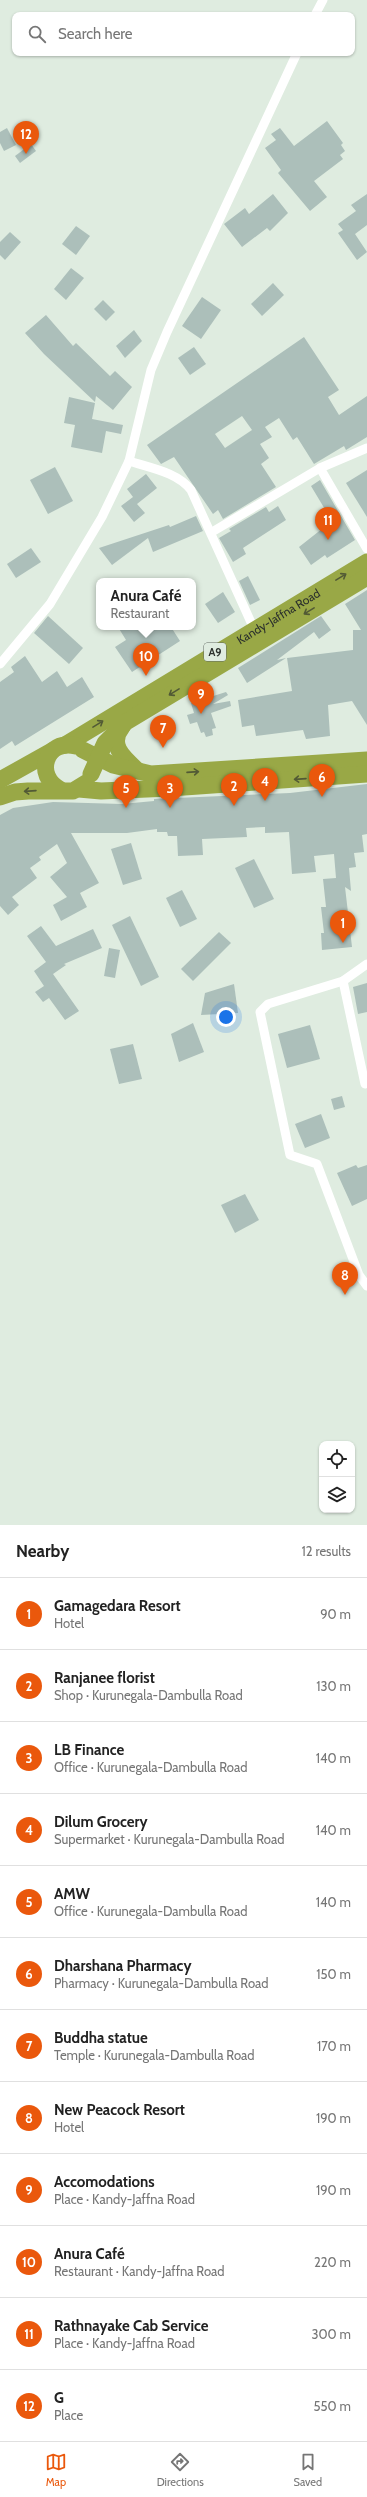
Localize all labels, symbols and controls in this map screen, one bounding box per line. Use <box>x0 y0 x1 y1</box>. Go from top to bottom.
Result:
search box <box>12 12 355 56</box>
icon: search <box>26 23 48 45</box>
text: Search here <box>58 25 133 43</box>
pin: 12 <box>13 121 39 154</box>
pin: 11 <box>315 507 341 540</box>
one-way arrow <box>335 573 346 581</box>
popup <box>96 578 196 630</box>
street label: Kandy-Jaffna Road <box>233 585 322 647</box>
text: Anura Café <box>111 587 181 605</box>
text: Restaurant <box>111 605 169 621</box>
one-way arrow <box>304 607 315 615</box>
pin: 10 <box>133 643 159 676</box>
road number: A9 <box>204 643 226 661</box>
pin: 9 <box>188 681 214 714</box>
one-way arrow <box>169 688 180 696</box>
pin: 7 <box>150 715 176 748</box>
one-way arrow <box>92 720 104 728</box>
pin: 6 <box>309 764 335 797</box>
pin: 4 <box>252 768 278 801</box>
one-way arrow <box>186 769 199 776</box>
pin: 2 <box>221 773 247 806</box>
pin: 5 <box>113 775 139 808</box>
pin: 3 <box>157 775 183 808</box>
one-way arrow <box>294 775 307 782</box>
one-way arrow <box>24 787 37 794</box>
pin: 1 <box>330 910 356 943</box>
your location <box>216 1007 236 1027</box>
pin: 8 <box>332 1262 358 1295</box>
map controls <box>319 1441 355 1513</box>
button: locate <box>319 1441 355 1477</box>
button: layers <box>319 1477 355 1513</box>
text: Nearby <box>16 1541 69 1561</box>
text: 12 results <box>301 1543 351 1559</box>
text: Gamagedara Resort <box>54 1597 181 1615</box>
text: 1 <box>27 1606 31 1622</box>
text: 90 m <box>320 1606 351 1622</box>
text: Hotel <box>54 1615 84 1631</box>
text: Ranjanee florist <box>54 1669 155 1687</box>
text: 2 <box>26 1678 32 1694</box>
text: 130 m <box>316 1678 351 1694</box>
text: Shop · Kurunegala-Dambulla Road <box>54 1687 243 1703</box>
text: LB Finance <box>54 1741 124 1759</box>
text: 3 <box>25 1750 33 1766</box>
text: 140 m <box>316 1750 351 1766</box>
text: Office · Kurunegala-Dambulla Road <box>54 1759 247 1775</box>
text: Dilum Grocery <box>54 1813 148 1831</box>
text: 4 <box>25 1822 33 1838</box>
text: 140 m <box>316 1822 351 1838</box>
text: Supermarket · Kurunegala-Dambulla Road <box>54 1831 284 1847</box>
text: AMW <box>54 1885 90 1903</box>
text: 5 <box>26 1894 32 1910</box>
text: 140 m <box>316 1894 351 1910</box>
text: Office · Kurunegala-Dambulla Road <box>54 1903 247 1919</box>
text: Dharshana Pharmacy <box>54 1957 192 1975</box>
text: 6 <box>25 1966 33 1982</box>
text: 150 m <box>316 1966 351 1982</box>
text: Pharmacy · Kurunegala-Dambulla Road <box>54 1975 269 1991</box>
text: Buddha statue <box>54 2029 148 2047</box>
text: 7 <box>26 2038 32 2054</box>
text: 170 m <box>317 2038 351 2054</box>
text: Temple · Kurunegala-Dambulla Road <box>54 2047 255 2063</box>
text: New Peacock Resort <box>54 2101 185 2119</box>
text: 8 <box>25 2110 33 2126</box>
text: 190 m <box>316 2110 351 2126</box>
text: Hotel <box>54 2119 84 2135</box>
text: Accomodations <box>54 2173 155 2191</box>
text: 9 <box>25 2182 33 2198</box>
text: 190 m <box>316 2182 351 2198</box>
text: Place · Kandy-Jaffna Road <box>54 2191 195 2207</box>
text: Anura Café <box>54 2245 125 2263</box>
text: 10 <box>22 2254 36 2270</box>
text: 220 m <box>314 2254 351 2270</box>
text: Restaurant · Kandy-Jaffna Road <box>54 2263 225 2279</box>
text: Rathnayake Cab Service <box>54 2317 208 2335</box>
text: 11 <box>24 2326 34 2342</box>
text: 300 m <box>311 2326 351 2342</box>
text: Place · Kandy-Jaffna Road <box>54 2335 195 2351</box>
text: G <box>54 2389 64 2407</box>
text: 12 <box>23 2398 35 2414</box>
text: 550 m <box>314 2398 351 2414</box>
text: Place <box>54 2407 83 2423</box>
tab: Map <box>45 2451 67 2489</box>
tab: Directions <box>157 2451 204 2489</box>
tab: Saved <box>294 2451 322 2489</box>

